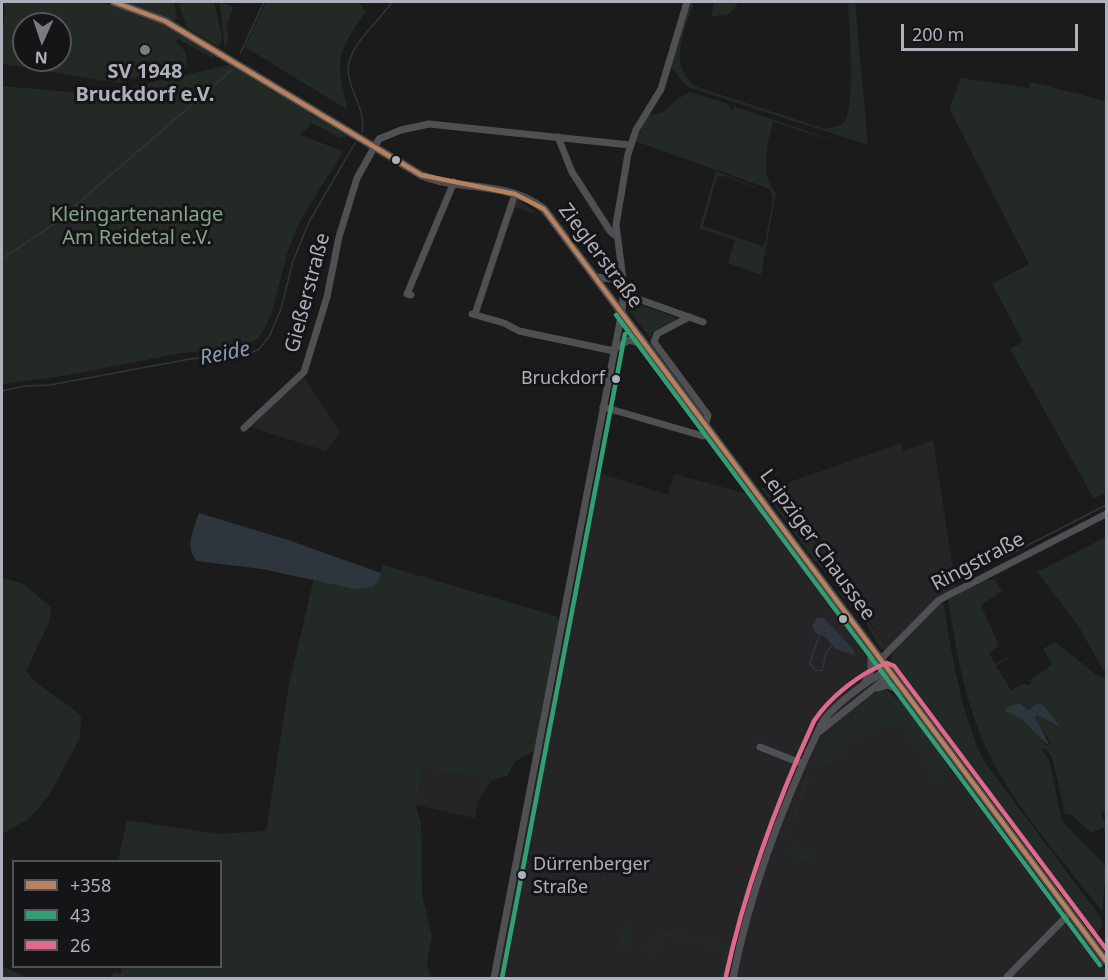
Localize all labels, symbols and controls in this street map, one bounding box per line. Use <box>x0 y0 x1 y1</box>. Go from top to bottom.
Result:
north arrow <box>12 12 72 72</box>
scale bar <box>904 12 1081 50</box>
text: 200 m <box>912 22 964 46</box>
marker: SV 1948 Bruckdorf e.V. <box>138 43 152 57</box>
text: N <box>34 47 48 69</box>
place label: SV 1948 Bruckdorf e.V. <box>76 60 214 107</box>
unlabelled marker <box>390 154 402 166</box>
street label: Zieglerstraße <box>553 199 647 313</box>
park label: Kleingartenanlage Am Reidetal e.V. <box>51 203 223 250</box>
street label: Gießerstraße <box>280 231 336 355</box>
water label: Reide <box>198 337 252 371</box>
place label: Bruckdorf <box>521 368 605 390</box>
marker: Bruckdorf <box>610 373 622 385</box>
street label: Leipziger Chaussee <box>754 465 880 625</box>
street label: Ringstraße <box>927 527 1029 597</box>
unlabelled marker <box>837 613 849 625</box>
place label: Dürrenberger Straße <box>533 854 650 896</box>
legend <box>12 860 222 968</box>
marker: Dürrenberger Straße <box>516 869 528 881</box>
text: +358 <box>70 873 111 897</box>
text: 43 <box>70 903 91 927</box>
text: 26 <box>70 933 91 957</box>

